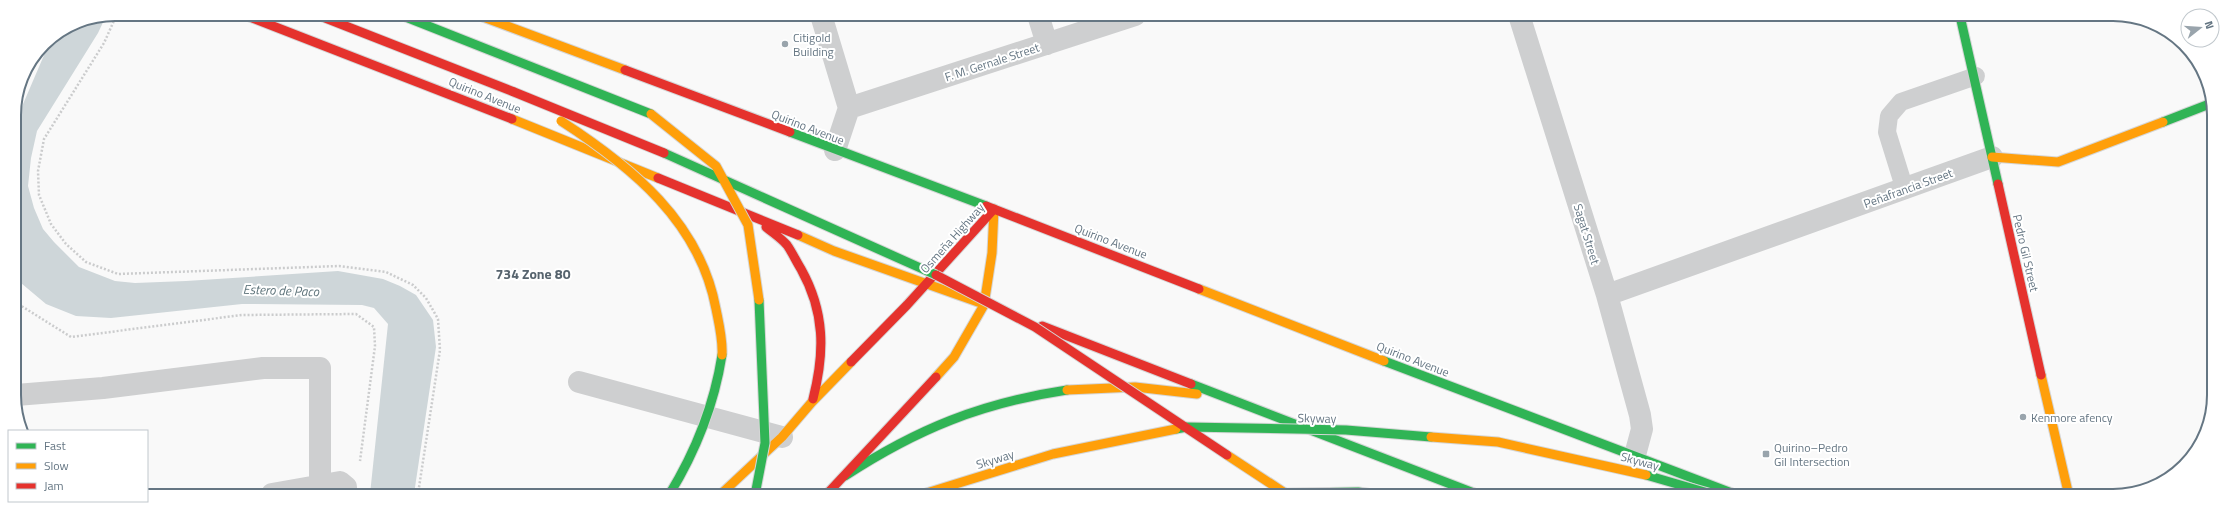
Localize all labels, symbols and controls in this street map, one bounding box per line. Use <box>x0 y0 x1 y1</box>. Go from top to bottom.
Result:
north arrow <box>2180 8 2220 48</box>
text: N <box>2201 19 2218 31</box>
place label: Citigold Building <box>793 28 834 61</box>
street label: F. M. Gernale Street <box>942 38 1043 86</box>
marker: Citigold Building <box>780 39 790 49</box>
street label: Quirino Avenue <box>446 72 524 118</box>
street label: Quirino Avenue <box>769 104 847 150</box>
street label: Peñafrancia Street <box>1861 163 1956 213</box>
street label: Osmeña Highway <box>915 199 989 277</box>
street label: Sagat Street <box>1569 201 1605 267</box>
street label: Pedro Gil Street <box>2008 212 2044 294</box>
street label: Quirino Avenue <box>1072 218 1150 264</box>
district label: 734 Zone 80 <box>495 263 571 284</box>
water label: Estero de Paco <box>243 279 320 301</box>
street label: Quirino Avenue <box>1374 336 1452 382</box>
street label: Skyway <box>1297 408 1337 428</box>
place label: Kenmore afency <box>2031 408 2113 427</box>
marker: Kenmore afency <box>2018 412 2028 422</box>
legend <box>8 430 148 502</box>
text: Fast <box>44 436 67 455</box>
place label: Quirino–Pedro Gil Intersection <box>1774 438 1850 471</box>
street label: Skyway <box>974 444 1017 474</box>
street label: Skyway <box>1619 447 1661 475</box>
marker: Quirino–Pedro Gil Intersection <box>1761 449 1771 459</box>
text: Slow <box>44 456 69 475</box>
text: Jam <box>44 476 64 495</box>

